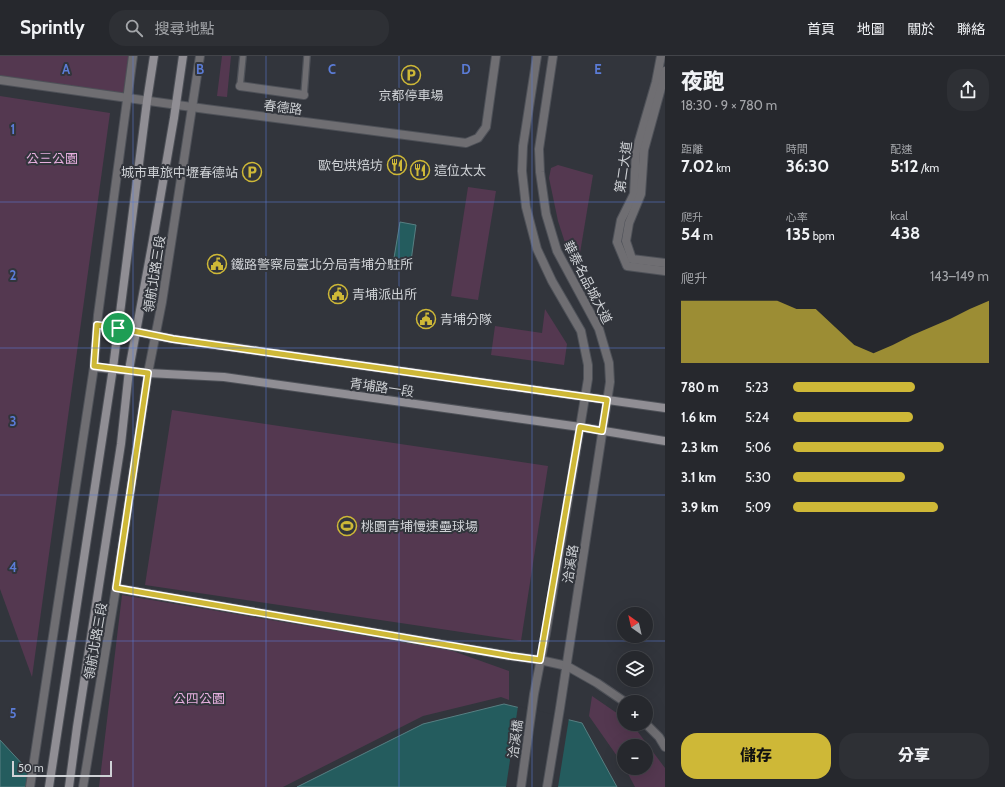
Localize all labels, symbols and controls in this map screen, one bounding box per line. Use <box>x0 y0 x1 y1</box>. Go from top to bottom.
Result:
search box <box>109 10 389 46</box>
text: Sprintly <box>20 16 85 39</box>
icon: search <box>123 17 145 39</box>
text: 搜尋地點 <box>155 20 215 38</box>
text: 首頁 <box>807 20 835 38</box>
text: 地圖 <box>857 20 885 38</box>
text: 關於 <box>907 20 935 38</box>
text: 聯絡 <box>957 20 985 38</box>
text: A <box>62 61 71 77</box>
text: B <box>196 61 204 77</box>
text: C <box>328 61 336 77</box>
text: D <box>461 61 471 77</box>
text: E <box>594 61 602 77</box>
parking icon: 京都停車場 <box>400 64 422 86</box>
text: 夜跑 <box>681 68 725 95</box>
button: share <box>947 69 989 111</box>
place label: 京都停車場 <box>378 87 444 103</box>
street label: 春德路 <box>263 97 303 117</box>
text: 18:30 · 9 × 780 m <box>681 97 777 113</box>
text: 1 <box>11 121 15 137</box>
street label: 第二大道 <box>611 140 635 194</box>
text: 距離 <box>681 142 703 156</box>
text: 時間 <box>786 142 808 156</box>
text: 配速 <box>890 142 912 156</box>
park label: 公三公園 <box>26 150 78 166</box>
restaurant icon: 歐包烘焙坊 <box>386 154 408 176</box>
text: 7.02 <box>681 156 714 176</box>
text: 36:30 <box>786 156 829 176</box>
text: 5:12 <box>890 156 919 176</box>
place label: 歐包烘焙坊 <box>318 157 383 173</box>
restaurant icon: 這位太太 <box>409 159 431 181</box>
parking icon: 城市車旅中壢春德站 <box>241 161 263 183</box>
text: km <box>714 161 731 175</box>
text: /km <box>919 161 939 175</box>
place label: 這位太太 <box>434 162 486 178</box>
place label: 城市車旅中壢春德站 <box>121 164 238 180</box>
text: kcal <box>890 209 908 223</box>
text: 爬升 <box>681 210 703 224</box>
text: 心率 <box>786 210 808 224</box>
text: 438 <box>890 223 920 243</box>
text: 54 <box>681 224 701 244</box>
text: 135 <box>786 224 810 244</box>
text: m <box>701 229 713 243</box>
text: bpm <box>810 229 835 243</box>
street label: 領航北路三段 <box>140 234 168 314</box>
street label: 華泰名品城大道 <box>560 238 616 326</box>
public building icon: 鐵路警察局臺北分局青埔分駐所 <box>206 253 228 275</box>
place label: 鐵路警察局臺北分局青埔分駐所 <box>231 256 413 272</box>
text: 2 <box>10 267 17 283</box>
text: 143–149 m <box>930 268 989 284</box>
text: 爬升 <box>681 270 707 286</box>
public building icon: 青埔派出所 <box>327 283 349 305</box>
place label: 青埔派出所 <box>352 286 417 302</box>
public building icon: 青埔分隊 <box>415 308 437 330</box>
pin <box>101 311 135 345</box>
place label: 青埔分隊 <box>440 311 492 327</box>
icon: arrive <box>107 317 129 339</box>
street label: 青埔路一段 <box>349 375 415 399</box>
text: 780 m <box>681 379 719 395</box>
text: 5:23 <box>745 379 769 395</box>
text: 1.6 km <box>681 409 717 425</box>
text: 5:24 <box>745 409 769 425</box>
text: 3 <box>9 413 17 429</box>
text: 2.3 km <box>681 439 718 455</box>
text: 5:06 <box>745 439 771 455</box>
text: 3.1 km <box>681 469 716 485</box>
text: 5:30 <box>745 469 771 485</box>
text: 3.9 km <box>681 499 719 515</box>
text: 5:09 <box>745 499 771 515</box>
sports icon: 桃園青埔慢速壘球場 <box>336 515 358 537</box>
place label: 桃園青埔慢速壘球場 <box>361 518 478 534</box>
street label: 洽溪路 <box>559 543 581 585</box>
text: 4 <box>9 559 17 575</box>
street label: 領航北路三段 <box>80 601 110 681</box>
north arrow <box>617 607 653 643</box>
map controls <box>617 607 653 775</box>
button: layers <box>617 651 653 687</box>
park label: 公四公園 <box>173 690 225 706</box>
button: + <box>617 695 653 731</box>
text: 5 <box>10 705 17 721</box>
street label: 洽溪橋 <box>504 719 526 759</box>
button: 儲存 <box>681 733 831 779</box>
button: 分享 <box>839 733 989 779</box>
button: − <box>617 739 653 775</box>
scale bar <box>12 759 112 778</box>
text: 50 m <box>18 761 44 775</box>

